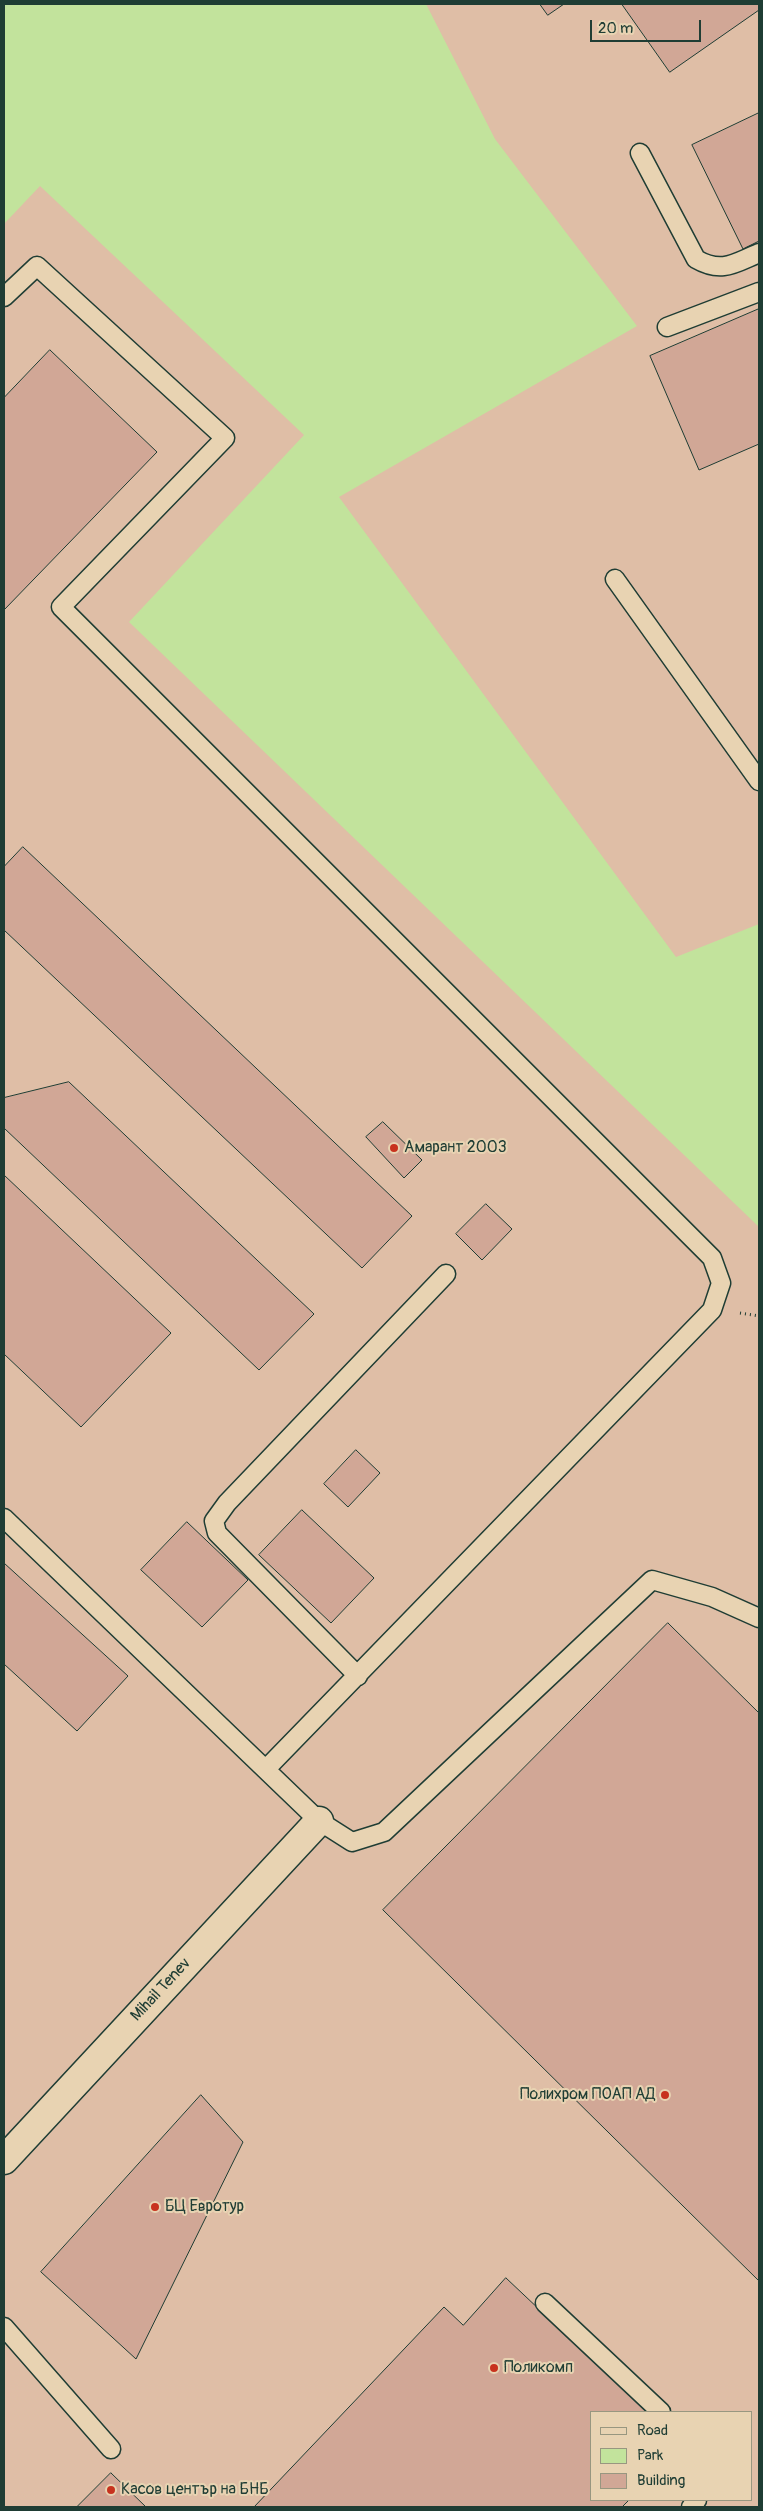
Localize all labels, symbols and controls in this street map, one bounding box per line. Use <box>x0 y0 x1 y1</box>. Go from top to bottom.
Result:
scale bar <box>593 10 704 42</box>
text: 20 m <box>598 19 633 38</box>
place label: Амарант 2003 <box>404 1138 507 1158</box>
marker: Амарант 2003 <box>388 1142 400 1154</box>
street label: Mihail Tenev <box>127 1955 195 2025</box>
place label: Полихром ПОАП АД <box>520 2085 655 2105</box>
marker: Полихром ПОАП АД <box>659 2089 671 2101</box>
place label: БЦ Евротур <box>165 2197 244 2217</box>
marker: БЦ Евротур <box>149 2201 161 2213</box>
place label: Поликомп <box>504 2358 573 2378</box>
marker: Поликомп <box>488 2362 500 2374</box>
legend <box>590 2411 753 2501</box>
text: Road <box>637 2421 668 2440</box>
text: Park <box>637 2446 663 2465</box>
text: Building <box>637 2471 685 2490</box>
place label: Касов център на БНБ <box>121 2480 269 2500</box>
marker: Касов център на БНБ <box>105 2484 117 2496</box>

